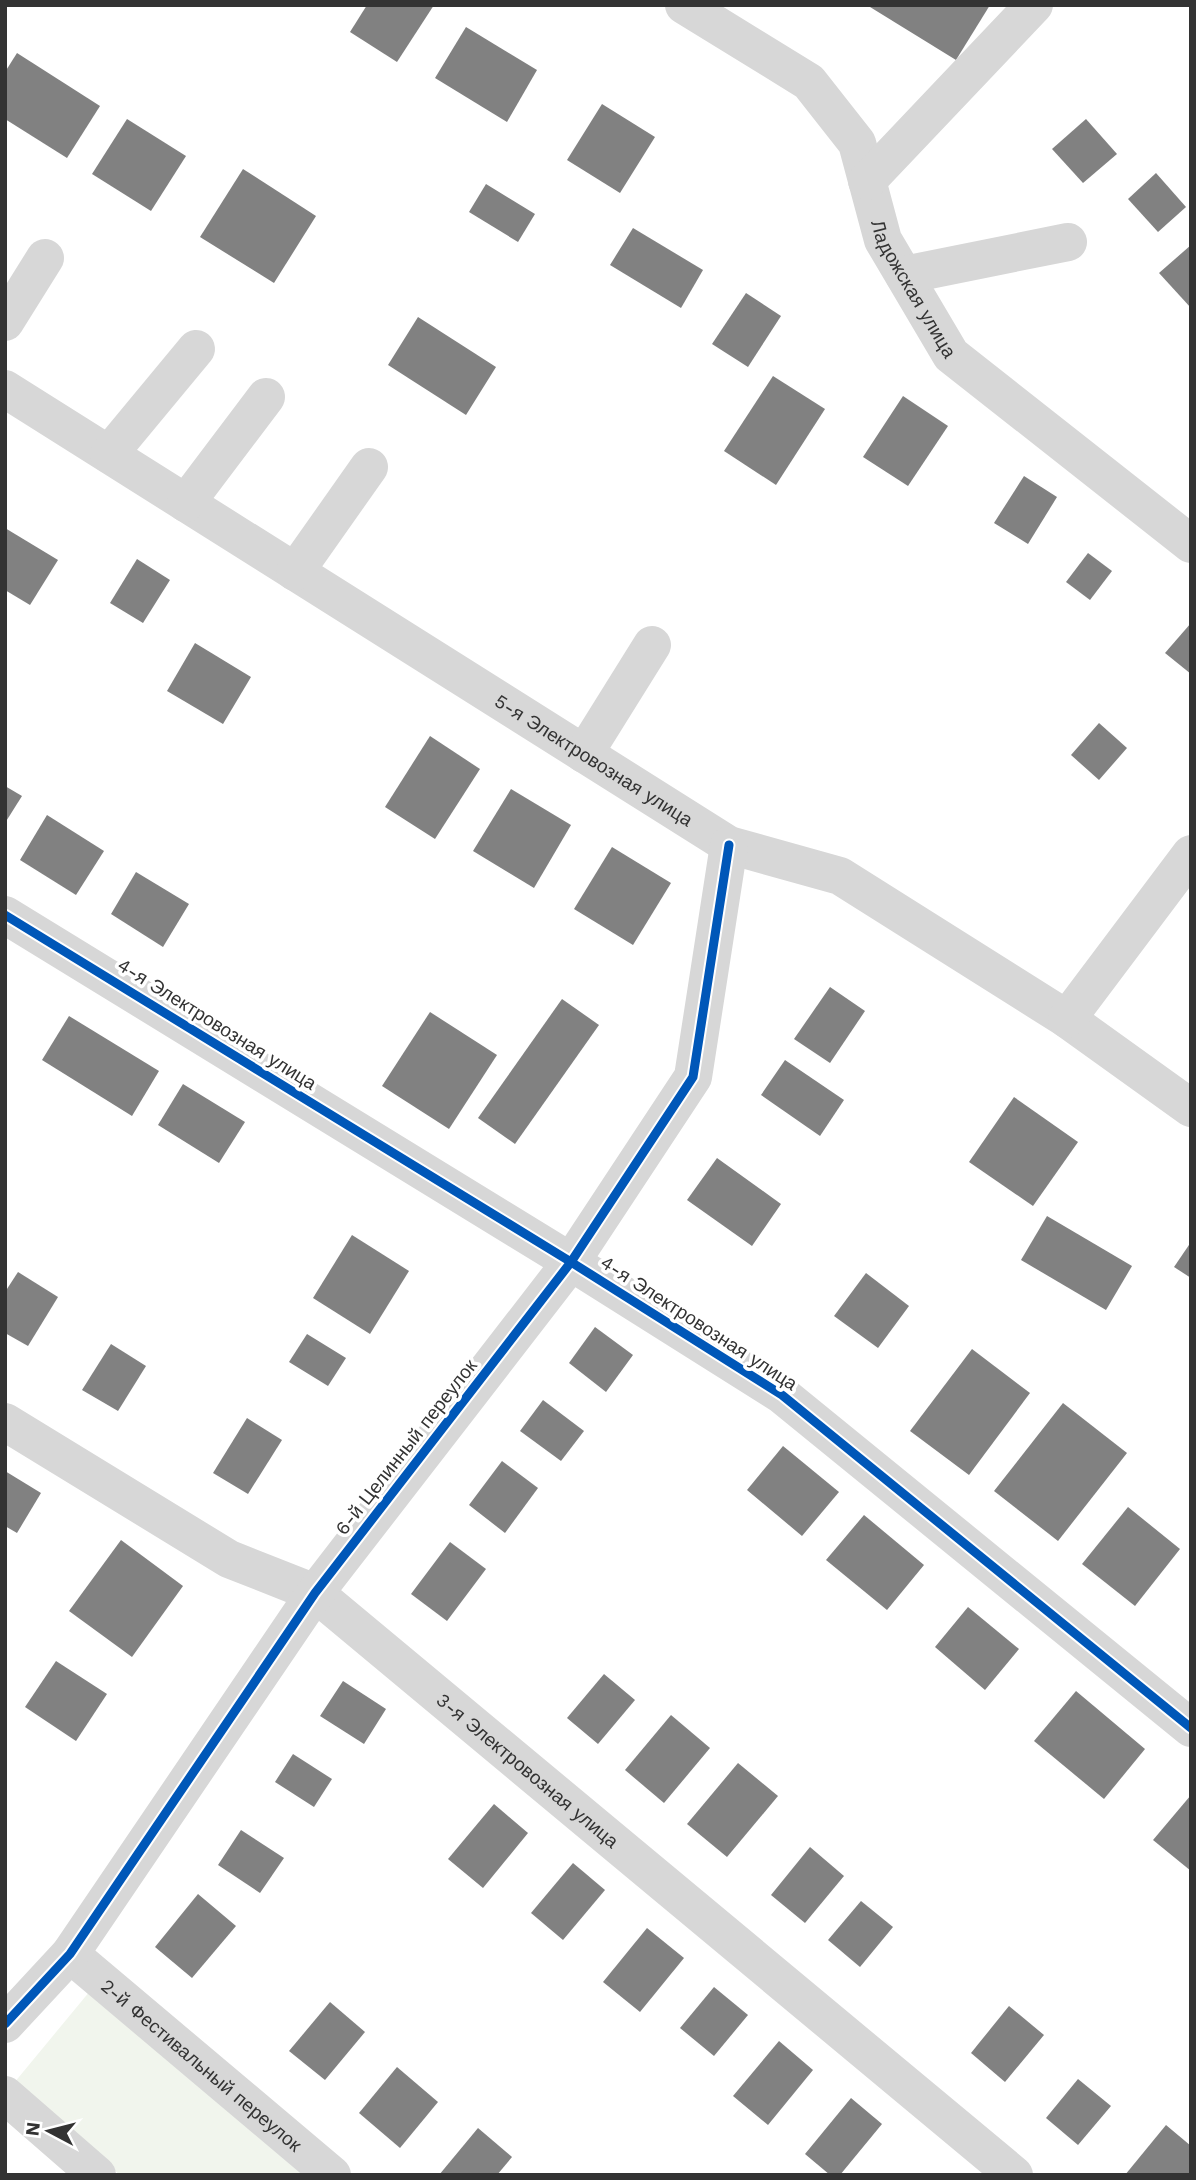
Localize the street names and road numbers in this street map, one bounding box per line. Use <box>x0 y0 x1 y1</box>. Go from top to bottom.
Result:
street label: Ладожская улица <box>867 217 962 362</box>
street label: 5-я Электровозная улица <box>491 689 698 831</box>
street label: 4-я Электровозная улица <box>113 953 321 1095</box>
street label: 4-я Электровозная улица <box>596 1251 802 1396</box>
street label: 6-й Целинный переулок <box>330 1354 482 1539</box>
street label: 3-я Электровозная улица <box>432 1688 624 1853</box>
street label: 2-й Фестивальный переулок <box>97 1974 307 2156</box>

